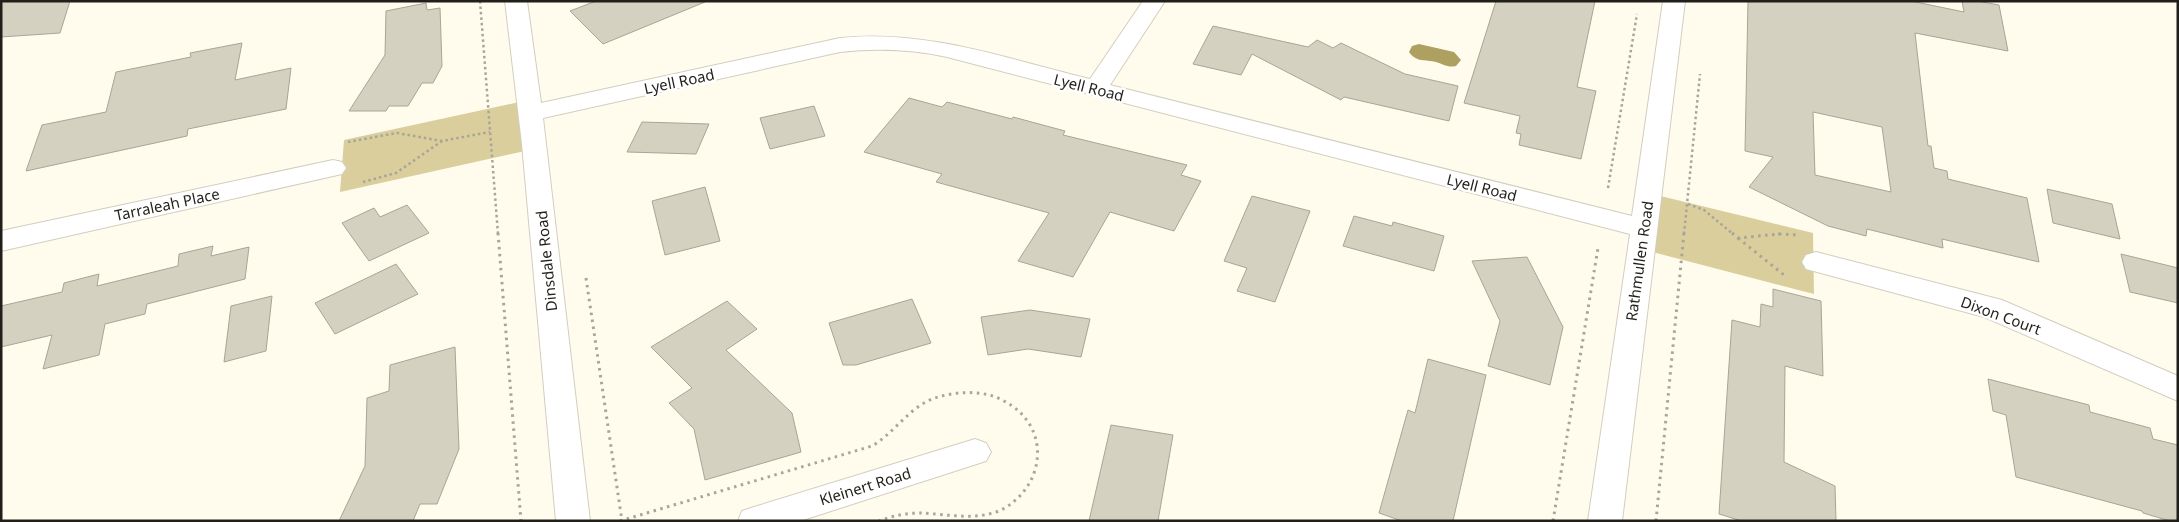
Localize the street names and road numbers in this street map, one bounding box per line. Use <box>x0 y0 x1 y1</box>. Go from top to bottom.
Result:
street label: Lyell Road <box>642 64 716 98</box>
street label: Lyell Road <box>1052 69 1126 105</box>
street label: Lyell Road <box>1445 169 1519 205</box>
street label: Tarraleah Place <box>113 183 221 225</box>
street label: Rathmullen Road <box>1621 200 1657 322</box>
street label: Dinsdale Road <box>531 210 561 312</box>
street label: Dixon Court <box>1958 291 2044 339</box>
street label: Kleinert Road <box>817 463 913 509</box>

